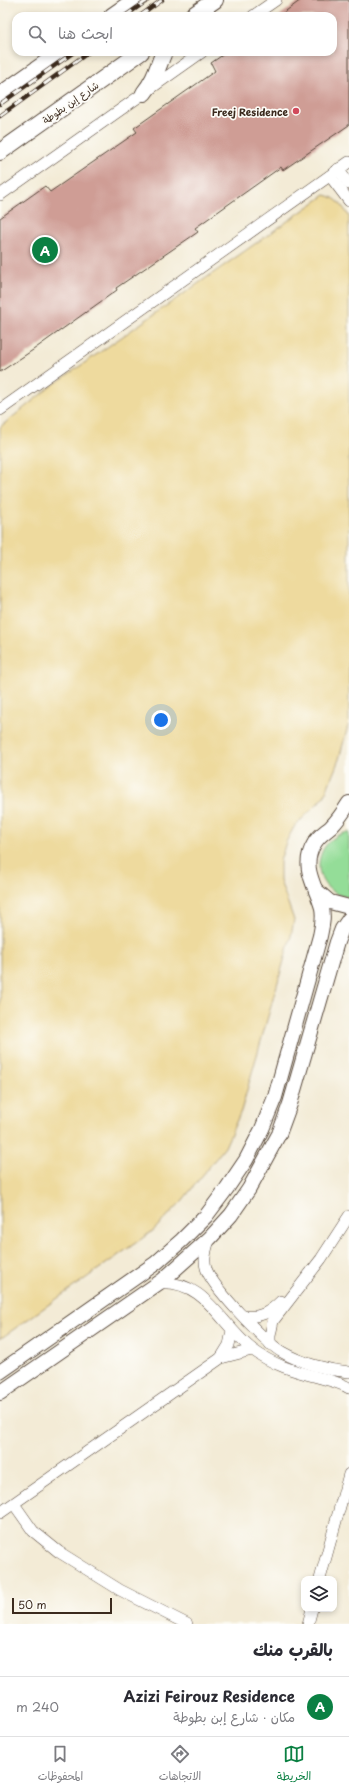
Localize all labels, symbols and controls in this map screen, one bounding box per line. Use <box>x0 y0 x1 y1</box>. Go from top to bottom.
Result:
search box <box>12 12 337 56</box>
text: ابحث هنا <box>58 21 113 44</box>
icon: search <box>26 23 48 45</box>
street label: شارع إبن بطوطة <box>39 77 102 128</box>
place label: Freej Residence <box>212 104 289 119</box>
marker: Freej Residence <box>291 106 301 116</box>
pin: A <box>32 235 58 265</box>
your location <box>151 710 171 730</box>
map controls <box>301 1576 337 1612</box>
button: layers <box>301 1576 337 1612</box>
scale bar <box>12 1596 112 1615</box>
text: 50 m <box>18 1596 47 1613</box>
text: بالقرب منك <box>253 1636 333 1662</box>
text: Azizi Feirouz Residence <box>124 1684 295 1707</box>
text: 240 m <box>16 1697 59 1716</box>
text: A <box>315 1697 325 1716</box>
text: مكان · شارع إبن بطوطة <box>173 1707 295 1726</box>
tab: المحفوظات <box>38 1743 83 1786</box>
tab: الاتجاهات <box>159 1743 201 1786</box>
tab: الخريطة <box>277 1743 311 1786</box>

